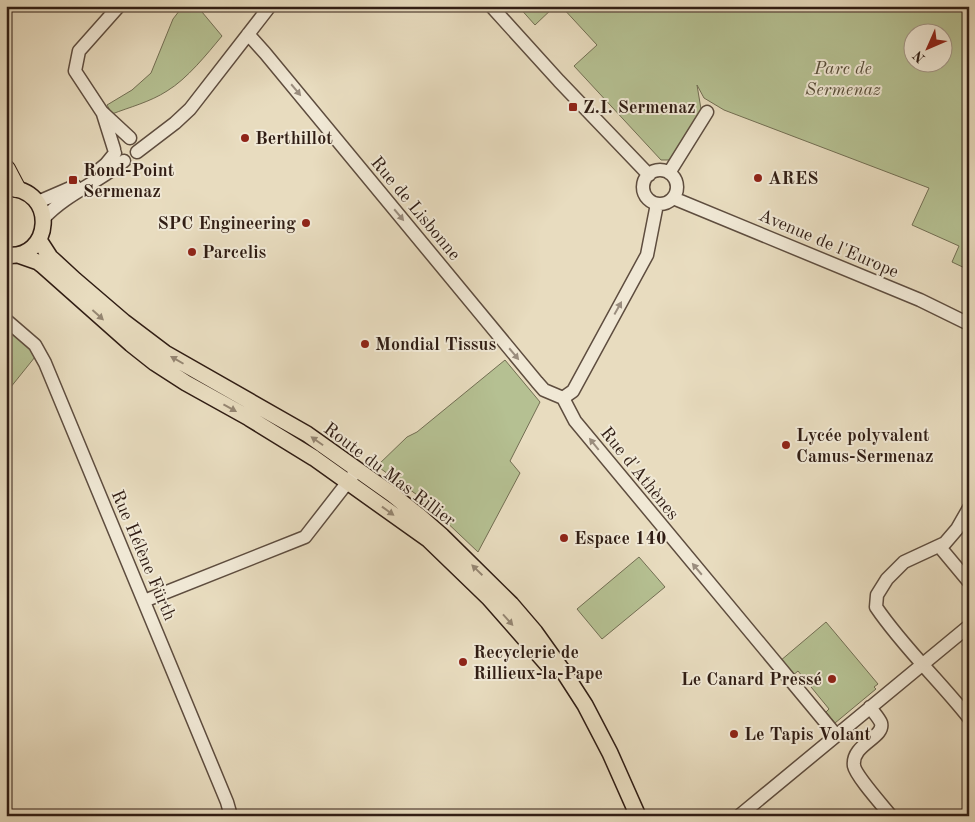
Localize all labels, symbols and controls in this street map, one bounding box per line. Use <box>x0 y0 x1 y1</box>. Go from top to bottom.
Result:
north arrow <box>902 22 952 72</box>
text: N <box>911 48 928 65</box>
park label: Parc de Sermenaz <box>805 60 881 99</box>
one-way arrow <box>290 84 301 96</box>
place label: Z.I. Sermenaz <box>583 99 696 117</box>
marker: Z.I. Sermenaz <box>567 101 579 113</box>
place label: Berthillot <box>255 130 333 148</box>
marker: Berthillot <box>239 132 251 144</box>
street label: Rue de Lisbonne <box>367 153 464 264</box>
place label: Rond-Point Sermenaz <box>83 162 175 201</box>
place label: ARES <box>768 170 818 188</box>
marker: ARES <box>752 172 764 184</box>
marker: Rond-Point Sermenaz <box>67 174 79 186</box>
street label: Avenue de l'Europe <box>756 206 901 282</box>
one-way arrow <box>394 209 405 222</box>
place label: SPC Engineering <box>157 215 296 233</box>
marker: SPC Engineering <box>300 217 312 229</box>
place label: Parcelis <box>202 244 267 262</box>
marker: Parcelis <box>186 246 198 258</box>
one-way arrow <box>614 301 622 316</box>
one-way arrow <box>91 309 103 321</box>
place label: Mondial Tissus <box>375 336 496 354</box>
marker: Mondial Tissus <box>359 338 371 350</box>
one-way arrow <box>508 348 519 360</box>
one-way arrow <box>169 356 184 364</box>
one-way arrow <box>223 404 238 412</box>
street label: Route du Mas Rillier <box>320 419 459 530</box>
street label: Rue d'Athènes <box>597 424 682 524</box>
place label: Lycée polyvalent Camus-Sermenaz <box>796 427 934 466</box>
one-way arrow <box>310 436 324 446</box>
one-way arrow <box>588 438 599 451</box>
marker: Lycée polyvalent Camus-Sermenaz <box>780 439 792 451</box>
street label: Rue Hélène Fürth <box>107 488 179 623</box>
one-way arrow <box>381 506 395 516</box>
place label: Espace 140 <box>574 530 666 548</box>
marker: Espace 140 <box>558 532 570 544</box>
one-way arrow <box>691 563 702 576</box>
one-way arrow <box>472 564 484 576</box>
one-way arrow <box>502 613 514 625</box>
place label: Recyclerie de Rillieux-la-Pape <box>473 644 603 683</box>
marker: Recyclerie de Rillieux-la-Pape <box>457 656 469 668</box>
place label: Le Canard Pressé <box>681 671 822 689</box>
marker: Le Canard Pressé <box>826 673 838 685</box>
place label: Le Tapis Volant <box>744 726 872 744</box>
marker: Le Tapis Volant <box>728 728 740 740</box>

